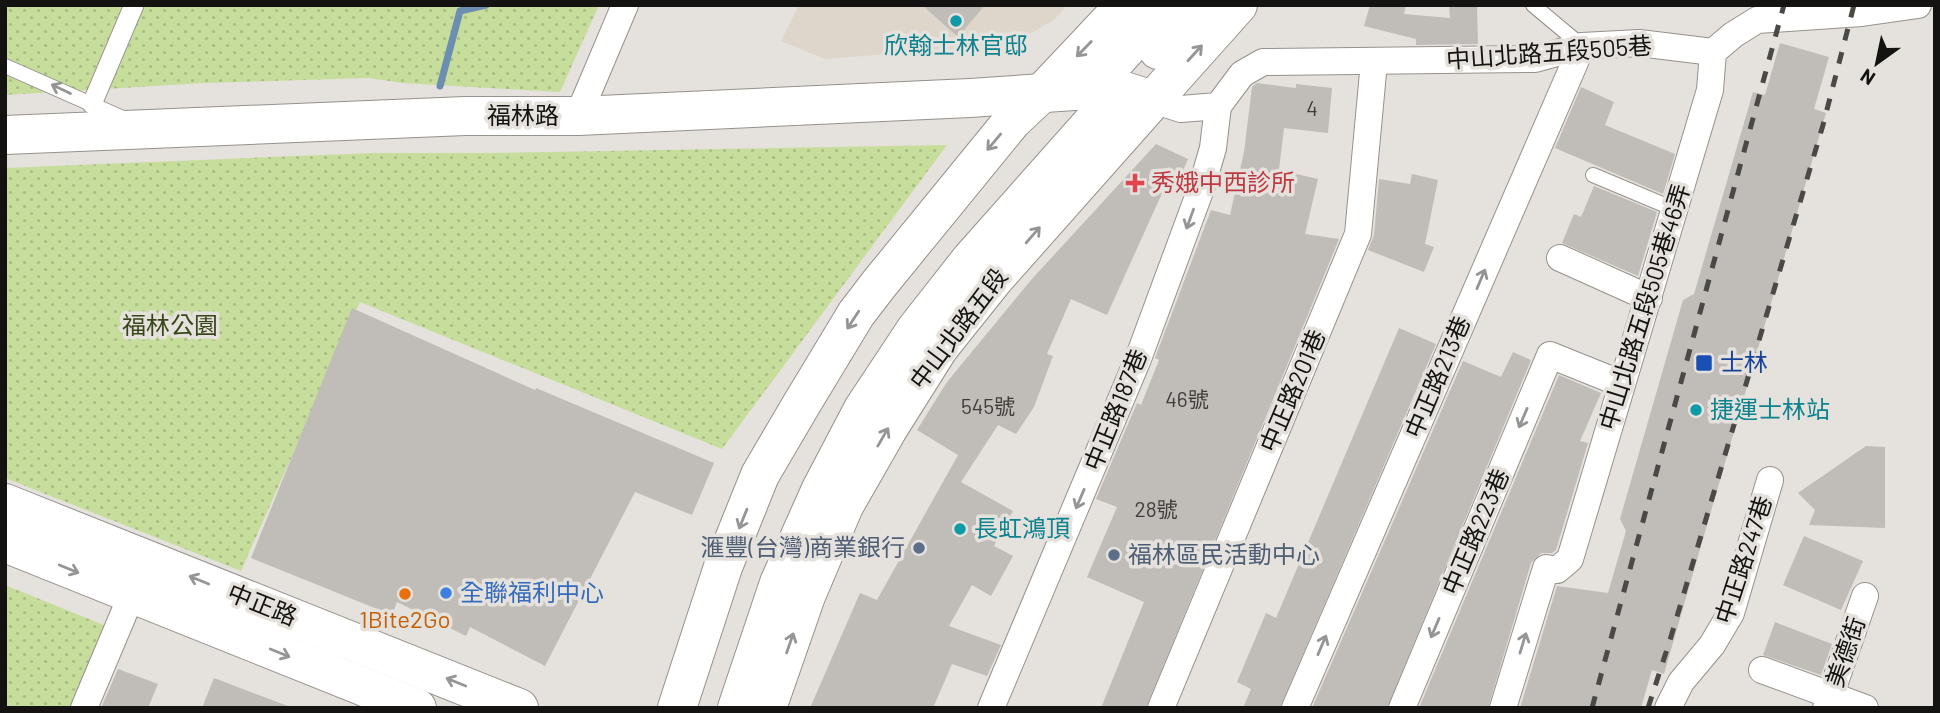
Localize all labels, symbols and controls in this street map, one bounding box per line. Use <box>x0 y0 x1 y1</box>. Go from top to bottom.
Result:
marker: 欣翰士林官邸 <box>948 13 964 29</box>
north arrow <box>1842 28 1912 98</box>
place label: 欣翰士林官邸 <box>884 30 1028 59</box>
street label: 中山北路五段505巷 <box>1445 30 1653 73</box>
one-way arrow <box>1075 41 1092 58</box>
one-way arrow <box>1187 44 1203 62</box>
text: N <box>1856 65 1879 91</box>
one-way arrow <box>51 82 72 96</box>
house number: 4 <box>1306 95 1318 120</box>
street label: 福林路 <box>487 100 559 129</box>
one-way arrow <box>987 133 1002 151</box>
place label: 秀娥中西診所 <box>1151 167 1295 196</box>
marker: 秀娥中西診所 <box>1125 173 1145 193</box>
street label: 中山北路五段505巷46弄 <box>1592 180 1695 433</box>
one-way arrow <box>1183 207 1195 229</box>
one-way arrow <box>1025 226 1041 244</box>
street label: 中山北路五段 <box>903 262 1013 394</box>
one-way arrow <box>1475 269 1488 290</box>
park label: 福林公園 <box>122 310 218 339</box>
one-way arrow <box>845 310 860 329</box>
street label: 中正路213巷 <box>1398 311 1475 442</box>
street label: 中正路201巷 <box>1253 325 1330 456</box>
street label: 中正路187巷 <box>1077 345 1152 474</box>
place label: 士林 <box>1720 347 1768 376</box>
marker: 士林 <box>1694 353 1714 373</box>
house number: 46號 <box>1165 386 1209 411</box>
house number: 545號 <box>961 393 1015 418</box>
place label: 捷運士林站 <box>1710 394 1830 423</box>
marker: 捷運士林站 <box>1688 402 1704 418</box>
one-way arrow <box>1516 407 1529 429</box>
one-way arrow <box>877 427 891 447</box>
street label: 中正路223巷 <box>1435 464 1514 599</box>
one-way arrow <box>1072 488 1085 509</box>
street label: 中正路247巷 <box>1708 492 1777 627</box>
house number: 28號 <box>1134 496 1178 521</box>
one-way arrow <box>735 507 748 529</box>
place label: 長虹鴻頂 <box>974 513 1070 542</box>
marker: 長虹鴻頂 <box>952 521 968 537</box>
place label: 滙豐(台灣)商業銀行 <box>700 532 905 561</box>
place label: 福林區民活動中心 <box>1128 539 1320 568</box>
marker: 滙豐(台灣)商業銀行 <box>911 540 927 556</box>
marker: 福林區民活動中心 <box>1106 547 1122 563</box>
one-way arrow <box>57 563 79 576</box>
one-way arrow <box>188 573 210 586</box>
street label: 中正路 <box>224 577 301 631</box>
place label: 全聯福利中心 <box>460 577 604 606</box>
marker: 全聯福利中心 <box>438 585 454 601</box>
marker: 1Bite2Go <box>397 586 413 602</box>
place label: 1Bite2Go <box>359 604 451 633</box>
street label: 美德街 <box>1819 613 1870 690</box>
one-way arrow <box>1428 617 1441 639</box>
one-way arrow <box>1518 632 1530 654</box>
one-way arrow <box>784 633 797 655</box>
one-way arrow <box>1316 635 1329 656</box>
one-way arrow <box>269 648 290 661</box>
one-way arrow <box>445 675 467 688</box>

